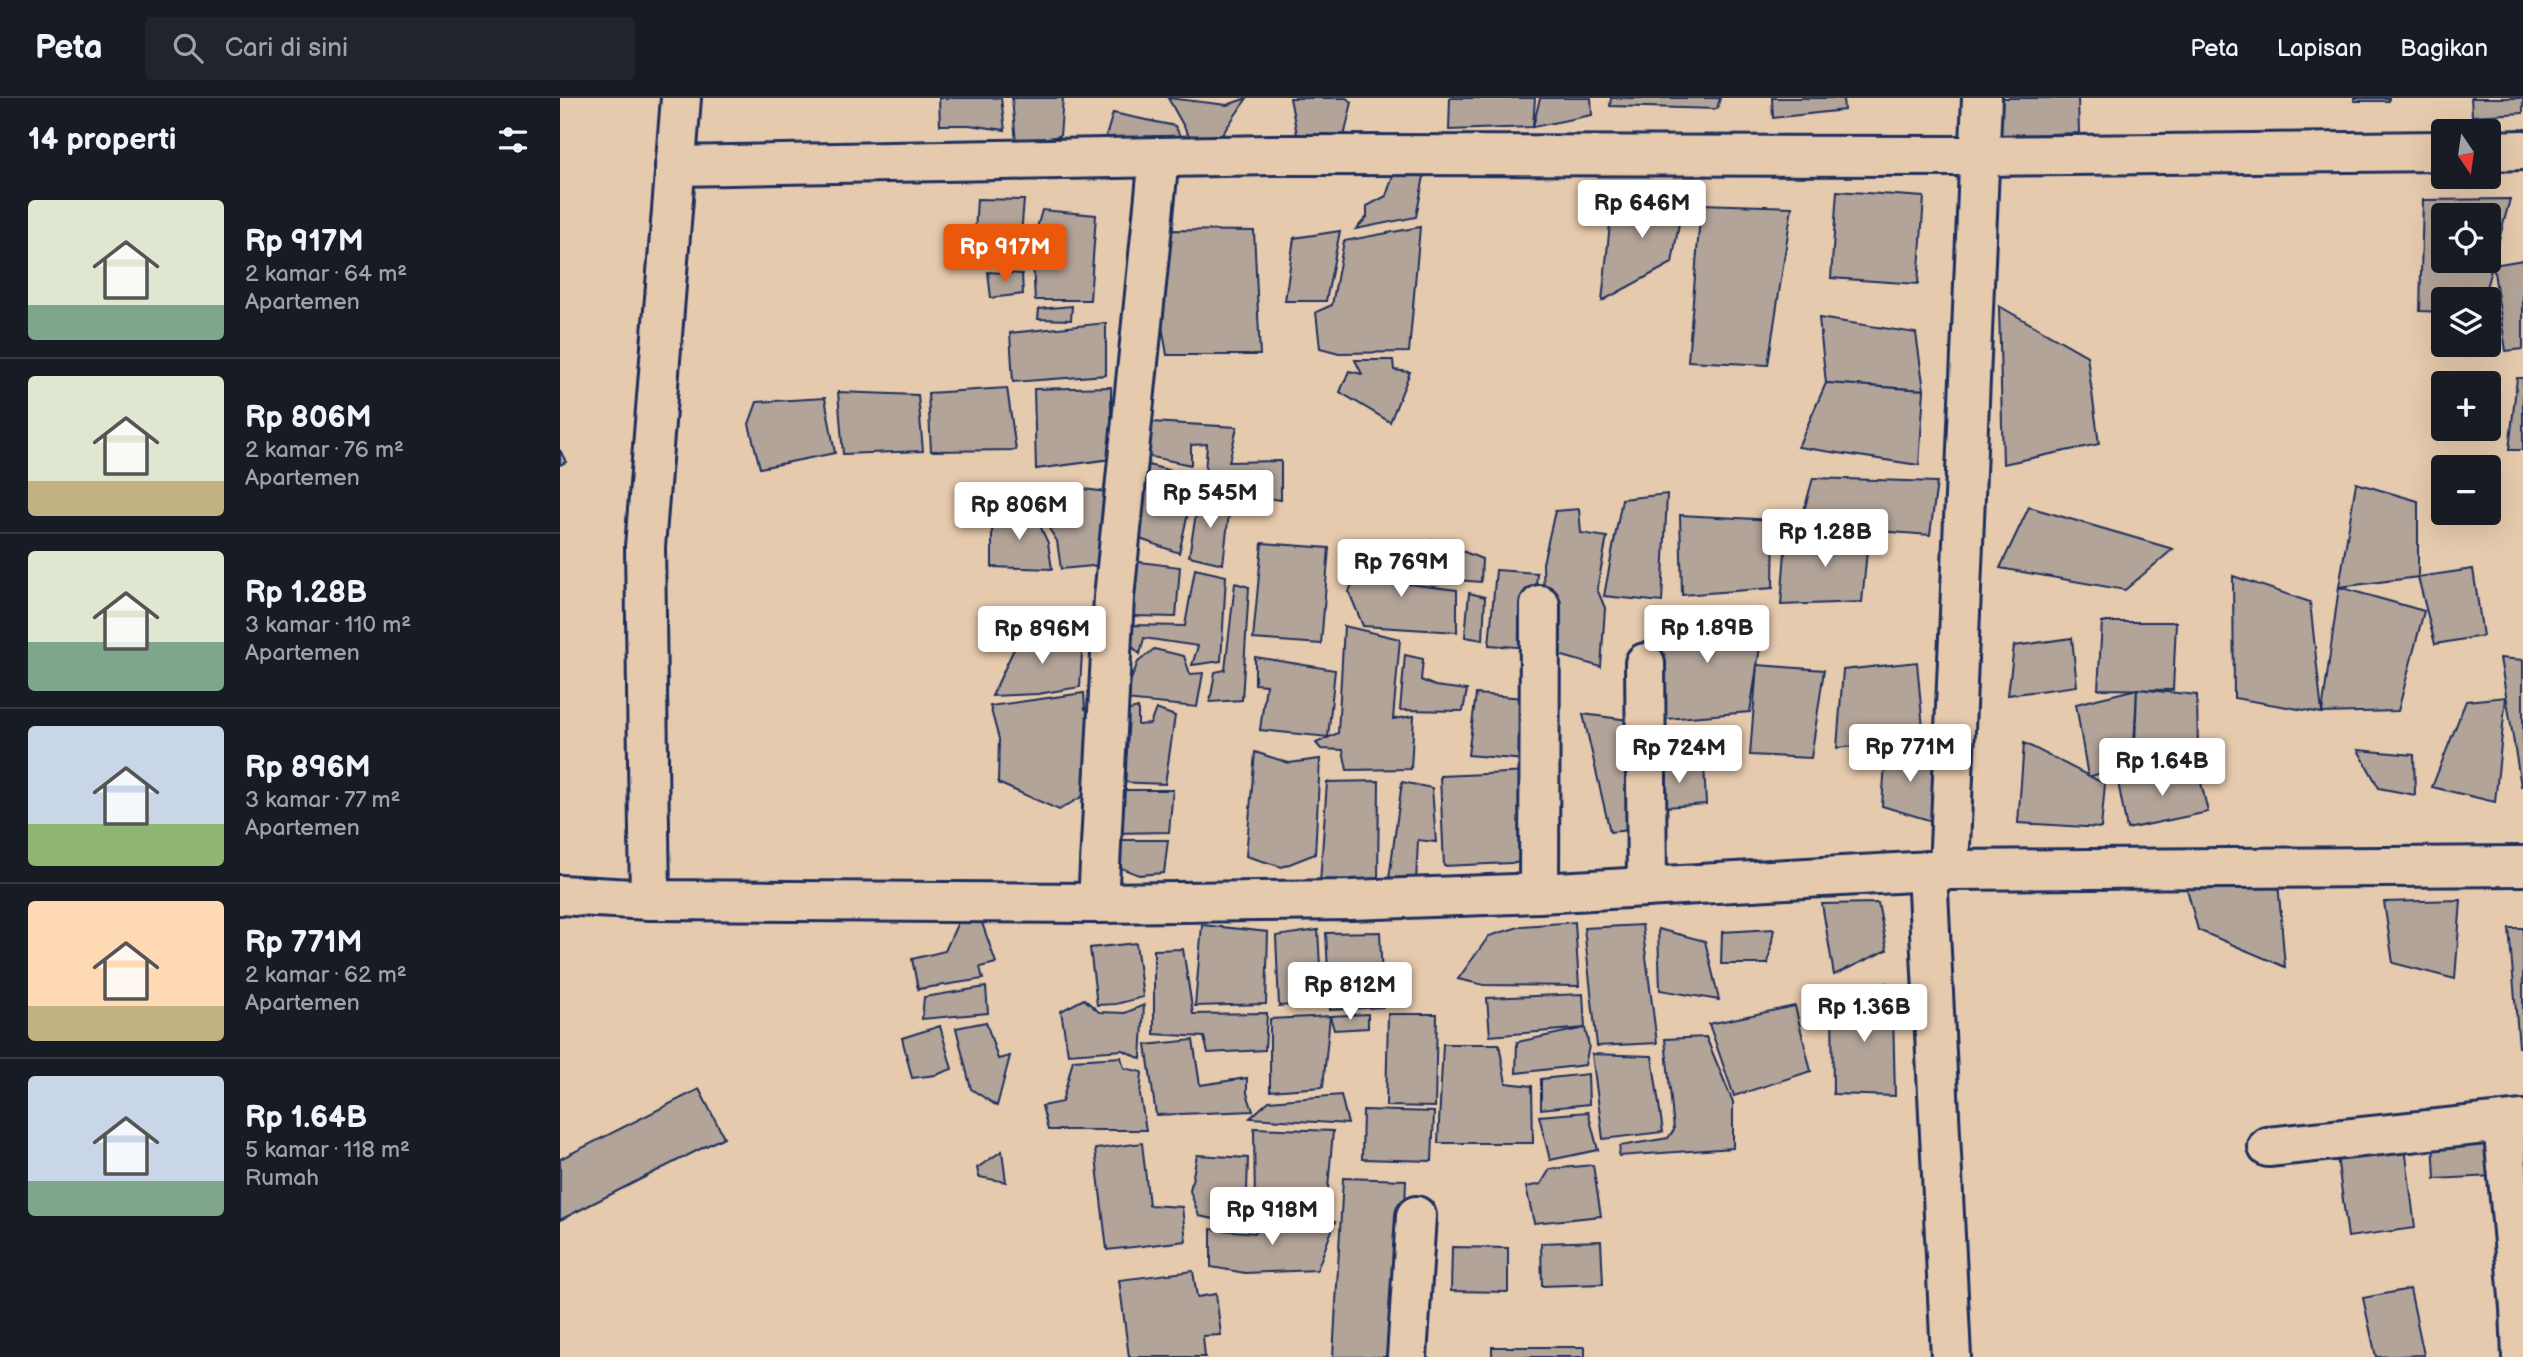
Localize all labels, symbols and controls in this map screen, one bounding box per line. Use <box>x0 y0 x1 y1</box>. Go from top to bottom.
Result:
search box <box>145 17 635 80</box>
text: Peta <box>35 28 103 68</box>
icon: search <box>169 29 207 67</box>
text: Cari di sini <box>225 33 348 64</box>
text: Peta <box>2190 34 2239 63</box>
text: Lapisan <box>2277 34 2362 63</box>
text: Bagikan <box>2400 34 2488 63</box>
north arrow <box>2431 119 2501 189</box>
map controls <box>2431 119 2501 525</box>
icon: filters <box>494 121 532 159</box>
text: 14 properti <box>28 122 176 158</box>
pin: Rp 646M <box>1577 180 1707 240</box>
text: Rp 646M <box>1594 189 1690 217</box>
button: locate <box>2431 203 2501 273</box>
text: Rp 917M <box>245 224 364 260</box>
pin: Rp 917M <box>940 225 1070 284</box>
icon: home <box>84 228 168 312</box>
text: Rp 917M <box>960 233 1050 261</box>
text: 2 kamar · 64 m² <box>245 260 407 288</box>
button: layers <box>2431 287 2501 357</box>
text: Apartemen <box>245 288 360 316</box>
button: + <box>2431 371 2501 441</box>
text: Rp 806M <box>245 400 372 436</box>
icon: home <box>84 404 168 488</box>
text: 2 kamar · 76 m² <box>245 436 404 464</box>
button: − <box>2431 455 2501 525</box>
text: Apartemen <box>245 464 360 492</box>
pin: Rp 545M <box>1145 470 1275 530</box>
text: Rp 545M <box>1162 479 1258 507</box>
pin: Rp 806M <box>954 482 1084 542</box>
text: Rp 806M <box>970 491 1068 519</box>
pin: Rp 1.28B <box>1753 510 1897 569</box>
text: Rp 1.28B <box>1778 518 1872 546</box>
pin: Rp 769M <box>1336 540 1466 599</box>
text: Rp 769M <box>1354 548 1448 576</box>
text: Rp 1.28B <box>245 575 367 611</box>
icon: home <box>84 579 168 663</box>
pin: Rp 896M <box>977 606 1107 666</box>
pin: Rp 1.89B <box>1635 606 1779 665</box>
text: 3 kamar · 110 m² <box>245 611 411 639</box>
text: Rp 1.89B <box>1660 614 1754 642</box>
text: Rp 896M <box>994 615 1090 643</box>
text: Apartemen <box>245 639 360 667</box>
pin: Rp 771M <box>1845 724 1975 784</box>
pin: Rp 724M <box>1614 726 1744 785</box>
text: Rp 771M <box>1865 733 1955 761</box>
text: Rp 724M <box>1632 734 1726 762</box>
pin: Rp 1.64B <box>2090 738 2234 798</box>
text: Rp 1.64B <box>2115 747 2209 775</box>
text: Rp 896M <box>245 750 371 786</box>
icon: home <box>84 754 168 838</box>
text: 3 kamar · 77 m² <box>245 786 400 814</box>
text: Apartemen <box>245 814 360 842</box>
text: Rp 771M <box>245 925 362 961</box>
icon: home <box>84 929 168 1013</box>
text: 2 kamar · 62 m² <box>245 961 407 989</box>
pin: Rp 812M <box>1285 962 1415 1022</box>
text: Rp 812M <box>1304 971 1396 999</box>
pin: Rp 1.36B <box>1792 984 1936 1044</box>
text: Apartemen <box>245 989 360 1017</box>
text: Rp 1.36B <box>1817 993 1911 1021</box>
text: Rp 1.64B <box>245 1100 367 1136</box>
icon: home <box>84 1104 168 1188</box>
text: 5 kamar · 118 m² <box>245 1136 410 1164</box>
text: Rumah <box>245 1164 319 1192</box>
pin: Rp 918M <box>1207 1188 1337 1247</box>
text: Rp 918M <box>1226 1196 1318 1224</box>

